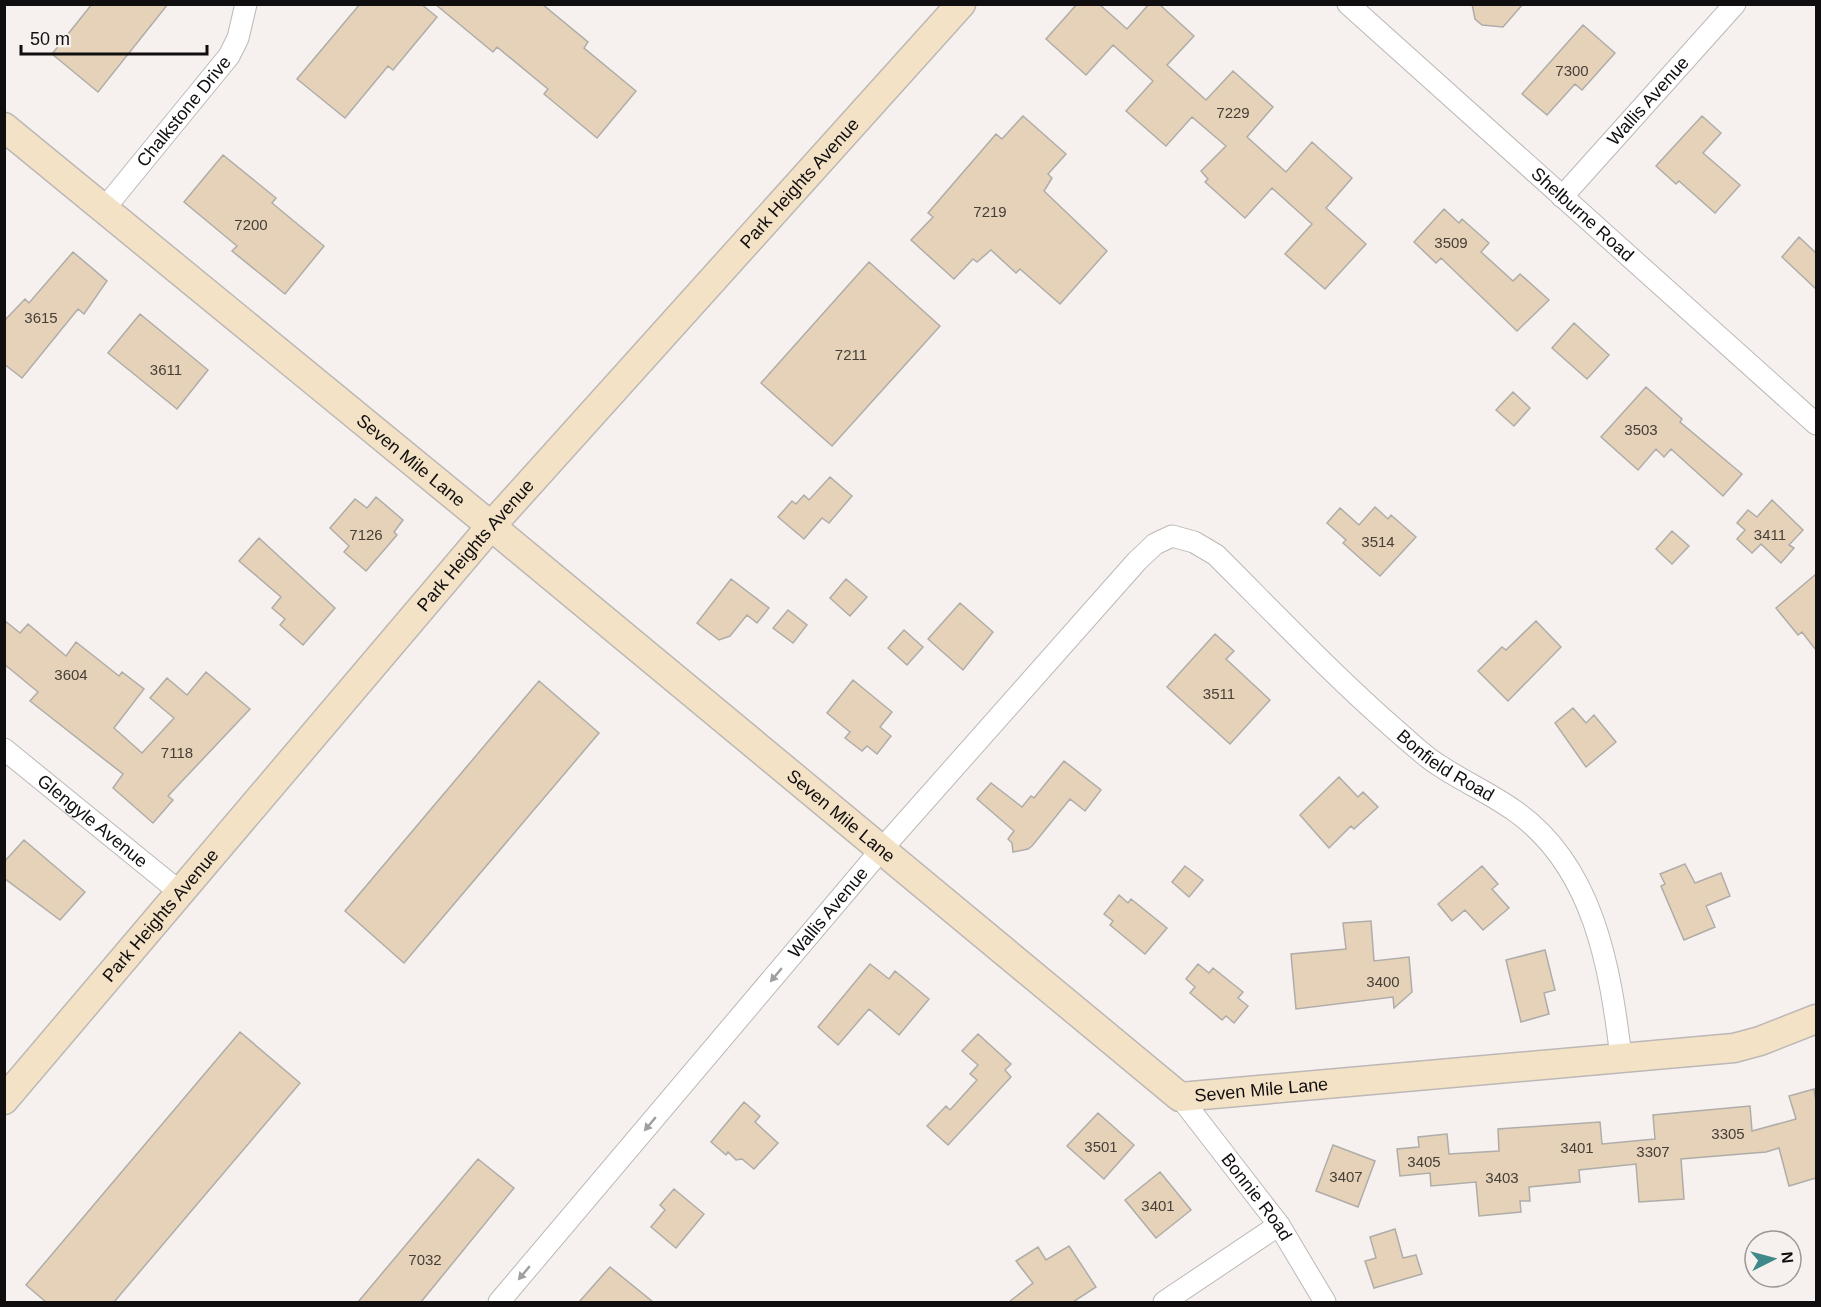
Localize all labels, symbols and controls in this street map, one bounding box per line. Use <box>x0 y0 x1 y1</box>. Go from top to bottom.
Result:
scale bar <box>21 18 207 56</box>
text: 50 m <box>30 29 70 49</box>
street label: Chalkstone Drive <box>133 52 235 171</box>
street label: Wallis Avenue <box>1603 53 1693 149</box>
house number: 7300 <box>1555 62 1589 79</box>
house number: 7229 <box>1216 104 1250 121</box>
street label: Park Heights Avenue <box>736 114 863 252</box>
street label: Shelburne Road <box>1527 163 1638 265</box>
house number: 7219 <box>973 203 1007 220</box>
house number: 7200 <box>234 216 268 233</box>
house number: 3509 <box>1434 234 1468 251</box>
house number: 3615 <box>24 309 58 326</box>
house number: 7211 <box>835 346 867 363</box>
house number: 3611 <box>150 361 182 378</box>
street label: Seven Mile Lane <box>353 410 469 511</box>
house number: 3503 <box>1624 421 1658 438</box>
street label: Park Heights Avenue <box>413 475 538 615</box>
house number: 7126 <box>349 526 383 543</box>
house number: 3411 <box>1754 526 1786 543</box>
house number: 3514 <box>1361 533 1395 550</box>
house number: 3604 <box>54 666 88 683</box>
house number: 3511 <box>1203 685 1235 702</box>
street label: Bonfield Road <box>1393 726 1498 805</box>
house number: 7118 <box>161 744 193 761</box>
street label: Seven Mile Lane <box>783 765 899 866</box>
street label: Glengyle Avenue <box>33 770 151 872</box>
street label: Park Heights Avenue <box>99 845 222 986</box>
street label: Wallis Avenue <box>784 863 872 962</box>
one-way arrow <box>770 967 783 982</box>
house number: 3400 <box>1366 973 1400 990</box>
street label: Seven Mile Lane <box>1194 1074 1329 1106</box>
one-way arrow <box>644 1116 657 1131</box>
house number: 3305 <box>1711 1125 1745 1142</box>
house number: 3501 <box>1084 1138 1118 1155</box>
house number: 3401 <box>1560 1139 1594 1156</box>
house number: 3307 <box>1636 1143 1670 1160</box>
street label: Bonnie Road <box>1217 1149 1296 1244</box>
house number: 3405 <box>1407 1153 1441 1170</box>
house number: 3407 <box>1329 1168 1363 1185</box>
house number: 3403 <box>1485 1169 1519 1186</box>
house number: 3401 <box>1141 1197 1175 1214</box>
north arrow <box>1743 1229 1803 1289</box>
house number: 7032 <box>408 1251 442 1268</box>
text: N <box>1778 1251 1796 1264</box>
one-way arrow <box>518 1265 531 1280</box>

